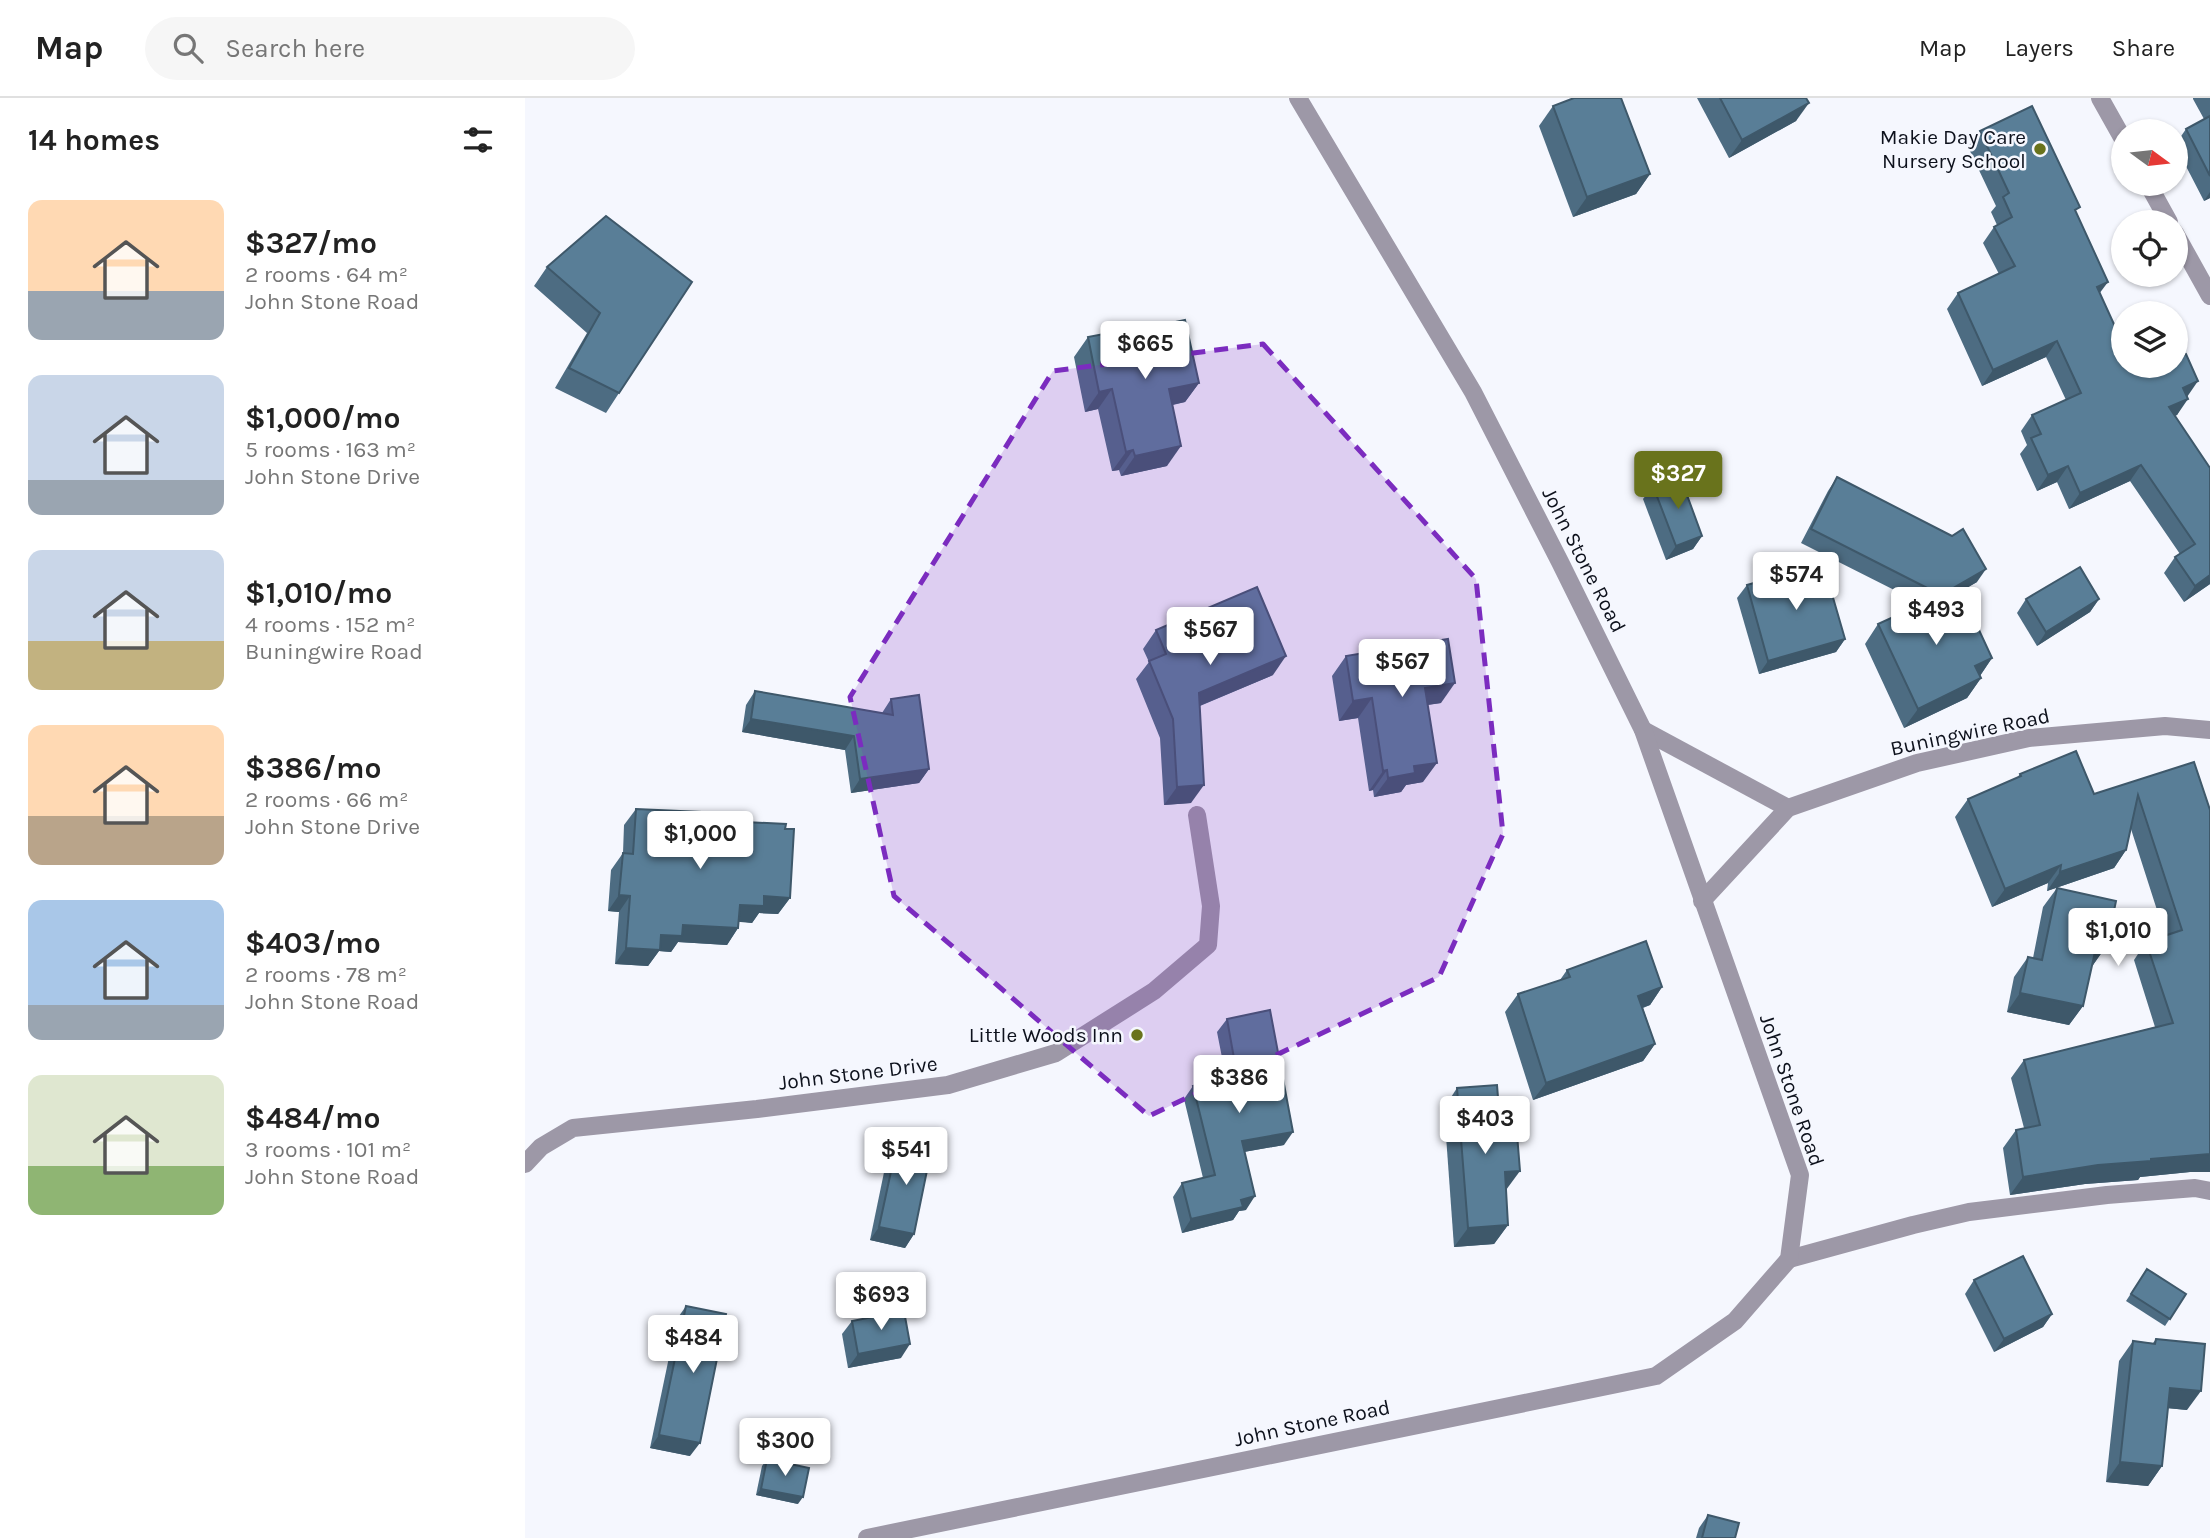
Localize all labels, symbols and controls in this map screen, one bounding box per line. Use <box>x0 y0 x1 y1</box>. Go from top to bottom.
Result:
search box <box>145 17 635 80</box>
text: Map <box>35 29 103 67</box>
icon: search <box>169 29 207 67</box>
text: Search here <box>225 33 365 64</box>
text: Map <box>1919 34 1967 62</box>
text: Layers <box>2005 34 2074 62</box>
text: Share <box>2112 34 2175 62</box>
north arrow <box>2111 119 2187 196</box>
map controls <box>2111 119 2188 378</box>
icon: filters <box>459 121 497 159</box>
text: 14 homes <box>28 122 160 158</box>
place label: Makie Day Care Nursery School <box>1880 125 2026 173</box>
marker: Makie Day Care Nursery School <box>2032 141 2048 157</box>
button: locate <box>2111 210 2188 287</box>
text: $327/mo <box>245 225 377 261</box>
icon: home <box>84 228 168 312</box>
text: 2 rooms · 64 m² <box>245 261 408 288</box>
text: John Stone Road <box>245 288 419 315</box>
button: layers <box>2111 301 2188 378</box>
pin: $665 <box>1104 322 1186 381</box>
text: $665 <box>1116 330 1174 357</box>
text: $1,000/mo <box>245 400 400 436</box>
icon: home <box>84 403 168 487</box>
text: 5 rooms · 163 m² <box>245 436 416 463</box>
pin: $327 <box>1637 452 1719 511</box>
text: $327 <box>1650 460 1706 487</box>
text: John Stone Drive <box>245 463 420 490</box>
street label: John Stone Road <box>1537 484 1631 636</box>
pin: $574 <box>1755 552 1837 612</box>
text: $574 <box>1769 561 1823 588</box>
text: $1,010/mo <box>245 575 392 611</box>
icon: home <box>84 578 168 662</box>
pin: $493 <box>1895 588 1977 647</box>
text: $493 <box>1907 596 1965 623</box>
pin: $567 <box>1169 608 1251 667</box>
text: 4 rooms · 152 m² <box>245 611 416 638</box>
text: $567 <box>1183 616 1237 643</box>
text: Buningwire Road <box>245 638 423 665</box>
pin: $567 <box>1361 640 1443 699</box>
text: $567 <box>1375 648 1429 675</box>
street label: Buningwire Road <box>1888 703 2052 761</box>
text: $386/mo <box>245 750 382 786</box>
icon: home <box>84 753 168 837</box>
text: 2 rooms · 66 m² <box>245 786 408 813</box>
pin: $1,000 <box>643 812 757 871</box>
text: John Stone Drive <box>245 813 420 840</box>
text: $1,000 <box>663 820 737 847</box>
pin: $1,010 <box>2061 908 2175 968</box>
text: $1,010 <box>2084 917 2152 944</box>
text: $403/mo <box>245 925 381 961</box>
icon: home <box>84 928 168 1012</box>
text: 2 rooms · 78 m² <box>245 961 407 988</box>
text: John Stone Road <box>245 988 419 1015</box>
street label: John Stone Road <box>1755 1011 1829 1169</box>
place label: Little Woods Inn <box>969 1023 1123 1047</box>
marker: Little Woods Inn <box>1129 1027 1145 1043</box>
street label: John Stone Drive <box>777 1051 939 1095</box>
pin: $386 <box>1198 1056 1280 1115</box>
text: $386 <box>1210 1064 1268 1091</box>
pin: $403 <box>1444 1096 1526 1156</box>
text: $484/mo <box>245 1100 380 1136</box>
icon: home <box>84 1103 168 1187</box>
text: $403 <box>1456 1105 1514 1132</box>
pin: $541 <box>865 1128 947 1187</box>
text: 3 rooms · 101 m² <box>245 1136 411 1163</box>
text: $541 <box>880 1136 932 1163</box>
text: John Stone Road <box>245 1163 419 1190</box>
pin: $693 <box>840 1272 922 1332</box>
text: $693 <box>852 1281 910 1308</box>
pin: $484 <box>652 1316 734 1375</box>
text: $484 <box>664 1324 722 1351</box>
street label: John Stone Road <box>1232 1395 1392 1451</box>
pin: $300 <box>744 1418 826 1478</box>
text: $300 <box>755 1427 815 1454</box>

